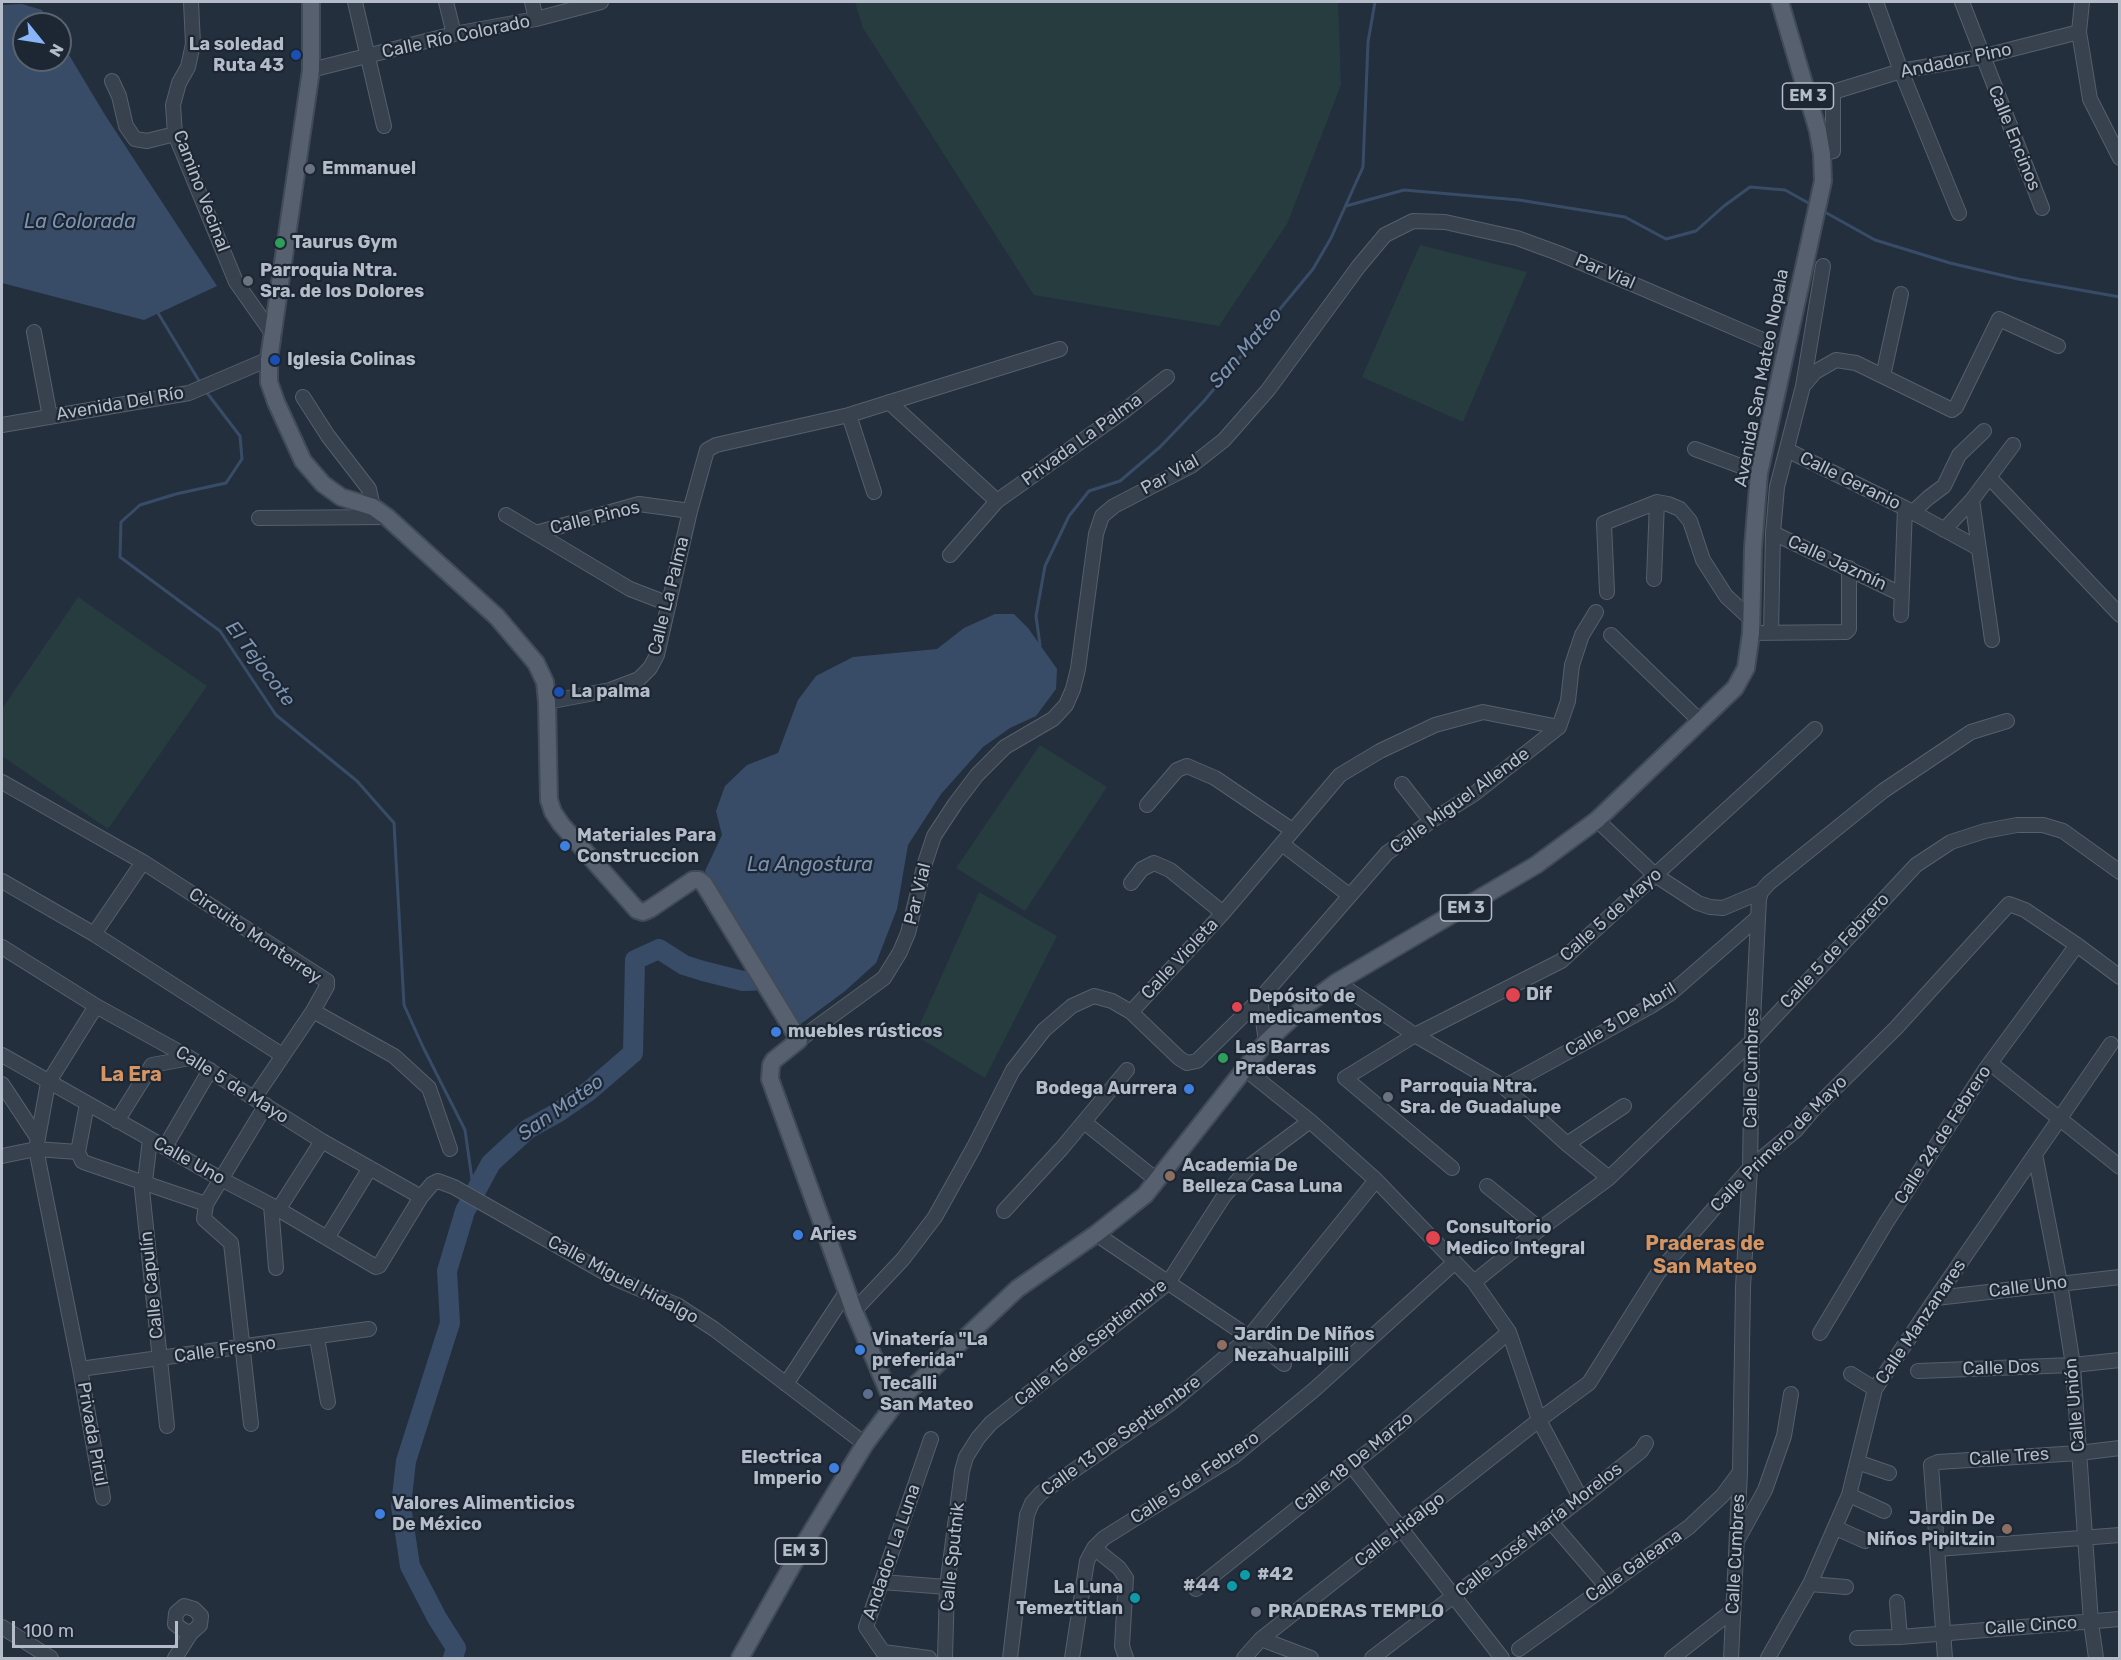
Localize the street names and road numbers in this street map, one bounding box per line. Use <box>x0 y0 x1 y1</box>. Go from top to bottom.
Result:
street label: Calle Río Colorado <box>380 11 532 63</box>
street label: Andador Pino <box>1898 39 2014 83</box>
street label: Calle Encinos <box>1983 82 2045 194</box>
road number: EM 3 <box>1782 83 1834 109</box>
street label: Camino Vecinal <box>168 127 234 255</box>
street label: Par Vial <box>1572 250 1638 294</box>
street label: Avenida San Mateo Nopala <box>1730 267 1794 489</box>
street label: Avenida Del Río <box>54 382 186 426</box>
street label: Privada La Palma <box>1018 389 1146 491</box>
street label: Calle Geranio <box>1796 447 1904 515</box>
street label: Par Vial <box>1137 450 1203 500</box>
street label: Calle Pinos <box>548 496 642 540</box>
street label: Calle Jazmín <box>1784 531 1890 595</box>
street label: Calle La Palma <box>644 535 694 657</box>
street label: Calle Miguel Allende <box>1386 743 1534 859</box>
street label: Par Vial <box>900 861 936 927</box>
street label: Calle 5 de Mayo <box>1556 864 1666 966</box>
street label: Circuito Monterrey <box>184 884 326 988</box>
street label: Calle 5 de Febrero <box>1776 889 1894 1013</box>
road number: EM 3 <box>1440 895 1492 921</box>
street label: Calle Violeta <box>1137 914 1223 1004</box>
street label: Calle 3 De Abril <box>1562 978 1680 1062</box>
street label: Calle Cumbres <box>1740 1008 1764 1128</box>
street label: Calle 5 de Mayo <box>171 1042 293 1128</box>
street label: Calle 24 de Febrero <box>1890 1062 1996 1208</box>
street label: Calle Primero de Mayo <box>1706 1071 1852 1217</box>
street label: Calle Uno <box>149 1132 229 1190</box>
street label: Calle Capulín <box>136 1230 168 1340</box>
street label: Calle Miguel Hidalgo <box>544 1231 702 1329</box>
street label: Calle Manzanares <box>1871 1255 1971 1389</box>
street label: Calle Uno <box>1987 1271 2069 1303</box>
street label: Calle 15 de Septiembre <box>1010 1275 1172 1411</box>
street label: Calle Fresno <box>173 1332 277 1368</box>
street label: Calle Dos <box>1962 1356 2040 1380</box>
street label: Calle Unión <box>2060 1357 2090 1453</box>
street label: Calle 13 De Septiembre <box>1037 1371 1205 1501</box>
street label: Privada Pirul <box>72 1380 112 1488</box>
street label: Calle 18 De Marzo <box>1290 1408 1418 1516</box>
street label: Calle 5 de Febrero <box>1127 1427 1263 1529</box>
street label: Calle Tres <box>1968 1443 2050 1471</box>
street label: Calle José María Morelos <box>1451 1458 1627 1602</box>
street label: Andador La Luna <box>859 1481 925 1623</box>
street label: Calle Hidalgo <box>1351 1488 1449 1572</box>
street label: Calle Cumbres <box>1722 1493 1750 1615</box>
street label: Calle Sputnik <box>937 1501 969 1613</box>
street label: Calle Galeana <box>1582 1525 1686 1607</box>
road number: EM 3 <box>776 1538 826 1564</box>
street label: Calle Cinco <box>1984 1612 2078 1640</box>

